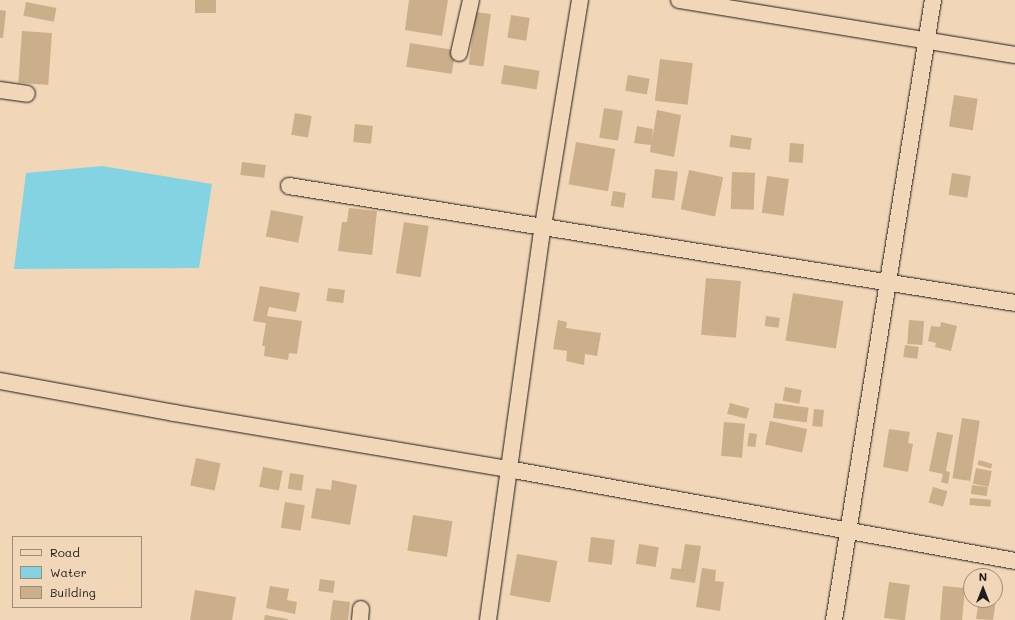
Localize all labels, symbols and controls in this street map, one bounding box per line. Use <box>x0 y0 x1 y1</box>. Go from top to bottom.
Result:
legend <box>12 536 142 608</box>
text: Road <box>50 544 80 560</box>
text: Water <box>50 564 87 580</box>
north arrow <box>963 568 1003 608</box>
text: N <box>979 569 987 584</box>
text: Building <box>50 584 96 600</box>

